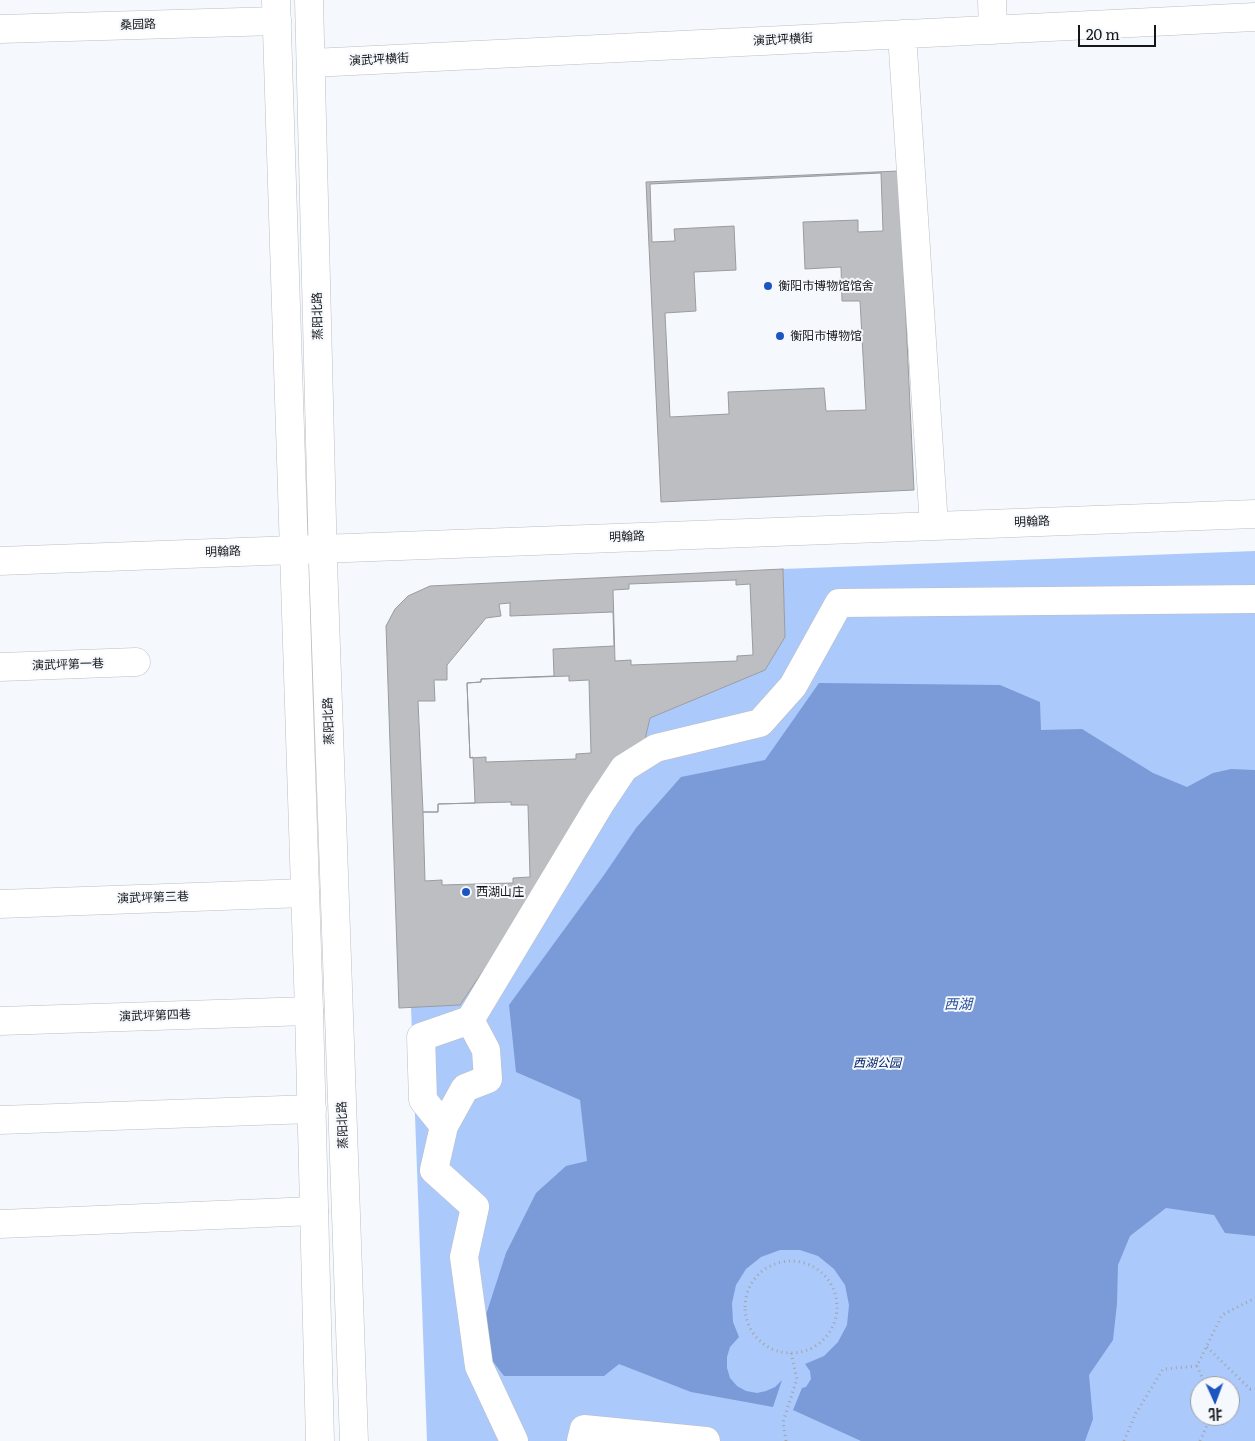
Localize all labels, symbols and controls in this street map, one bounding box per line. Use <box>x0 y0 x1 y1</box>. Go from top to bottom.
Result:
scale bar <box>1080 15 1158 47</box>
street label: 桑园路 <box>120 17 156 33</box>
text: 20 m <box>1086 22 1120 45</box>
street label: 演武坪横街 <box>753 31 813 49</box>
street label: 演武坪横街 <box>349 51 409 69</box>
place label: 衡阳市博物馆馆舍 <box>778 279 874 293</box>
marker: 衡阳市博物馆馆舍 <box>762 280 774 292</box>
street label: 蒸阳北路 <box>310 292 326 340</box>
place label: 衡阳市博物馆 <box>790 329 862 343</box>
marker: 衡阳市博物馆 <box>774 330 786 342</box>
street label: 明翰路 <box>1014 514 1050 530</box>
street label: 明翰路 <box>609 529 645 545</box>
street label: 明翰路 <box>205 544 241 560</box>
street label: 演武坪第一巷 <box>32 657 104 673</box>
street label: 蒸阳北路 <box>321 697 337 745</box>
place label: 西湖山庄 <box>476 885 524 899</box>
marker: 西湖山庄 <box>460 886 472 898</box>
street label: 演武坪第三巷 <box>117 890 189 906</box>
water label: 西湖 <box>944 997 972 1013</box>
street label: 演武坪第四巷 <box>119 1008 191 1024</box>
park label: 西湖公园 <box>853 1056 901 1070</box>
street label: 蒸阳北路 <box>335 1101 351 1149</box>
north arrow <box>1190 1376 1240 1426</box>
text: 北 <box>1208 1405 1223 1425</box>

